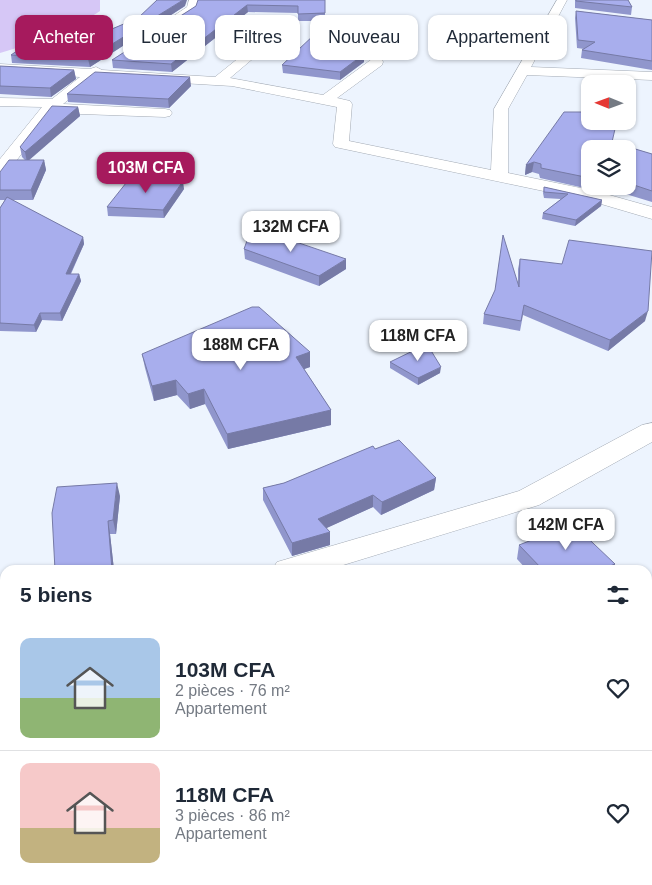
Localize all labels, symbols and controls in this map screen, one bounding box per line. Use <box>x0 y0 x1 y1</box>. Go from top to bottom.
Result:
chip: Acheter <box>15 15 113 60</box>
chip: Louer <box>123 15 205 60</box>
chip: Filtres <box>215 15 300 60</box>
chip: Nouveau <box>310 15 418 60</box>
chip: Appartement <box>428 15 567 60</box>
north arrow <box>581 75 636 130</box>
map controls <box>581 75 636 195</box>
button: layers <box>581 140 636 195</box>
pin: 103M CFA <box>94 152 198 194</box>
text: 103M CFA <box>108 159 184 176</box>
pin: 132M CFA <box>239 210 343 253</box>
text: 132M CFA <box>253 218 329 235</box>
pin: 118M CFA <box>366 320 470 362</box>
text: 118M CFA <box>380 327 456 344</box>
pin: 188M CFA <box>189 328 293 371</box>
text: 188M CFA <box>203 336 279 353</box>
pin: 142M CFA <box>514 508 618 551</box>
text: 142M CFA <box>528 516 604 533</box>
icon: filters <box>604 581 632 609</box>
text: 5 biens <box>20 583 92 606</box>
icon: home <box>60 658 120 718</box>
text: 103M CFA <box>175 658 275 681</box>
icon: heart <box>604 674 632 702</box>
text: 2 pièces · 76 m² <box>175 682 290 699</box>
text: Appartement <box>175 700 267 717</box>
icon: home <box>60 783 120 843</box>
text: 118M CFA <box>175 783 274 806</box>
icon: heart <box>604 799 632 827</box>
text: 3 pièces · 86 m² <box>175 807 290 824</box>
text: Appartement <box>175 825 267 842</box>

